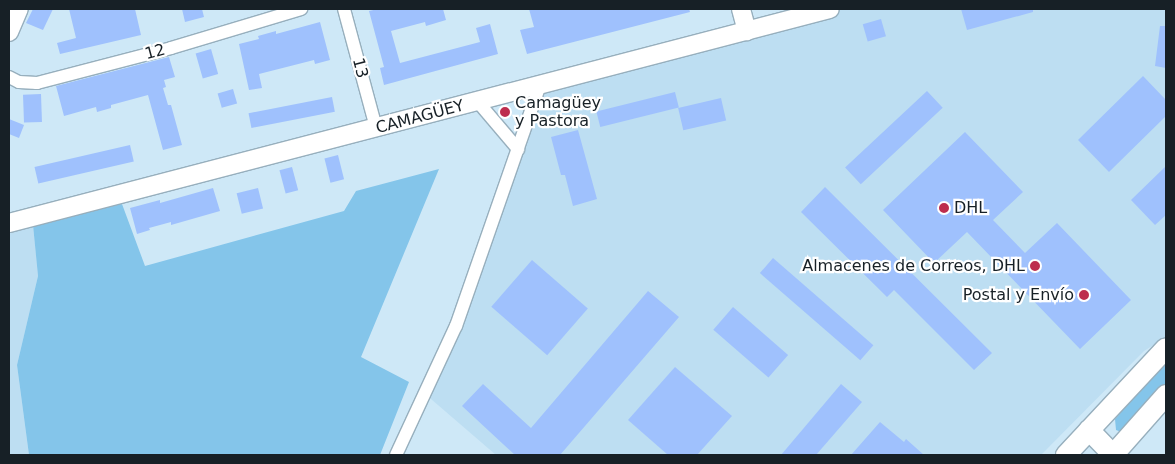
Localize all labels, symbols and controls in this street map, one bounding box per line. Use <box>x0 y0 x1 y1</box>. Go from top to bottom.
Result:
street label: 12 <box>143 40 167 64</box>
street label: 13 <box>348 56 372 80</box>
place label: Camagüey y Pastora <box>515 93 601 131</box>
street label: CAMAGÜEY <box>374 96 466 138</box>
marker: Camagüey y Pastora <box>499 106 511 118</box>
place label: DHL <box>954 198 987 218</box>
marker: DHL <box>938 202 950 214</box>
place label: Almacenes de Correos, DHL <box>802 256 1025 276</box>
marker: Almacenes de Correos, DHL <box>1029 260 1041 272</box>
place label: Postal y Envío <box>963 285 1074 305</box>
marker: Postal y Envío <box>1078 289 1090 301</box>

